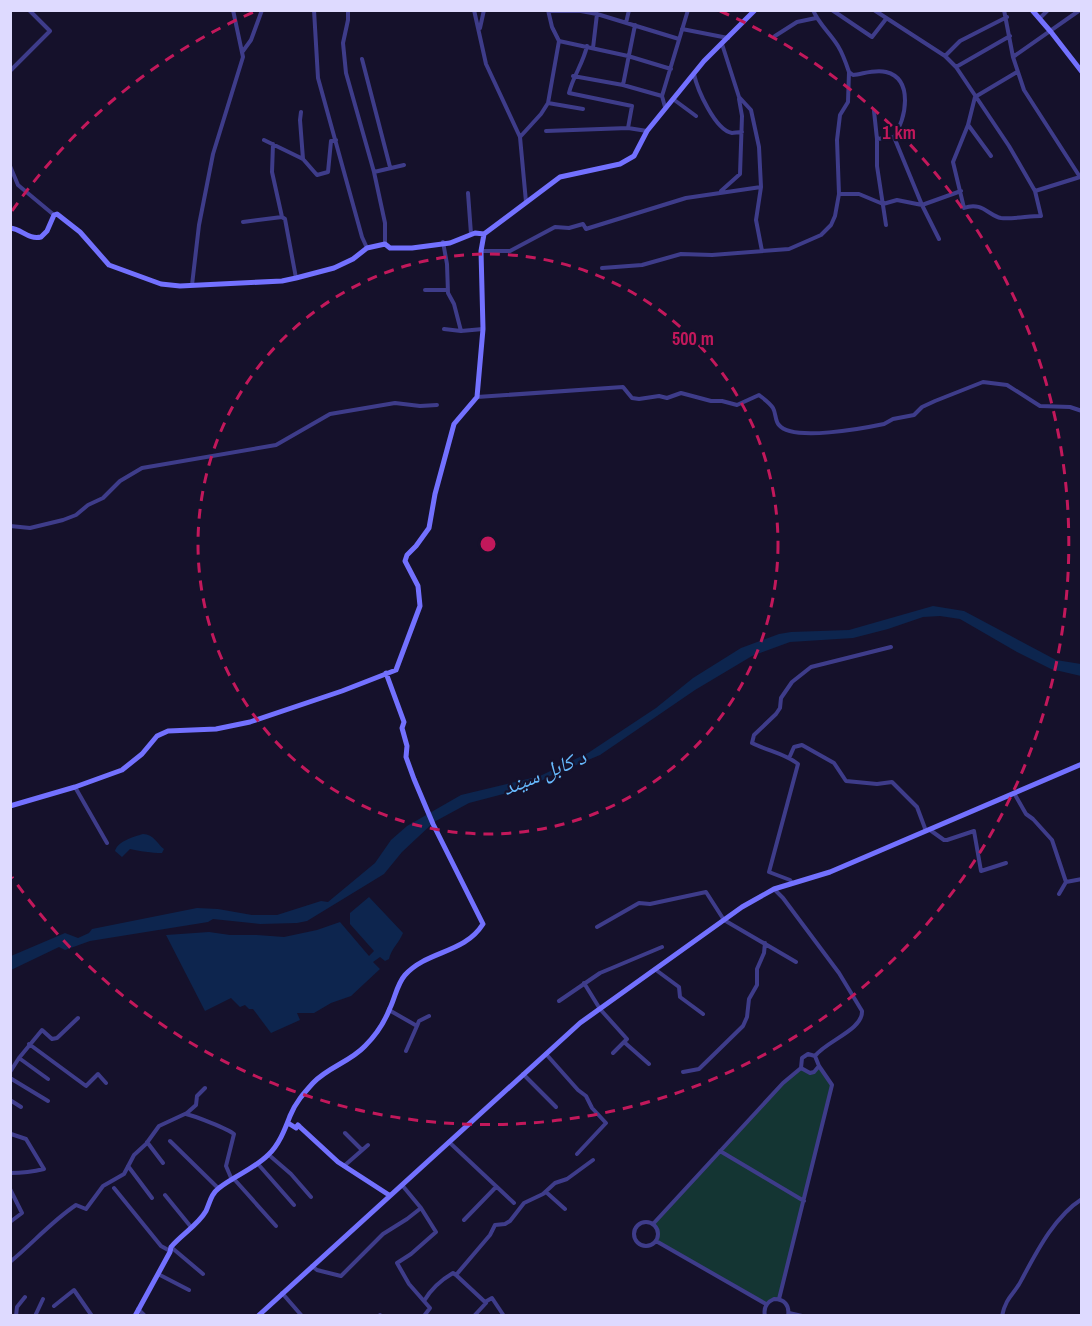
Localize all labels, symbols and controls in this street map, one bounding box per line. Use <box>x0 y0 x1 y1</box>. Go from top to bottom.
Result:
text: 1 km <box>882 120 916 145</box>
text: 500 m <box>672 326 714 351</box>
centre of rings <box>478 534 498 554</box>
water label: د کابل سيند <box>498 742 590 802</box>

